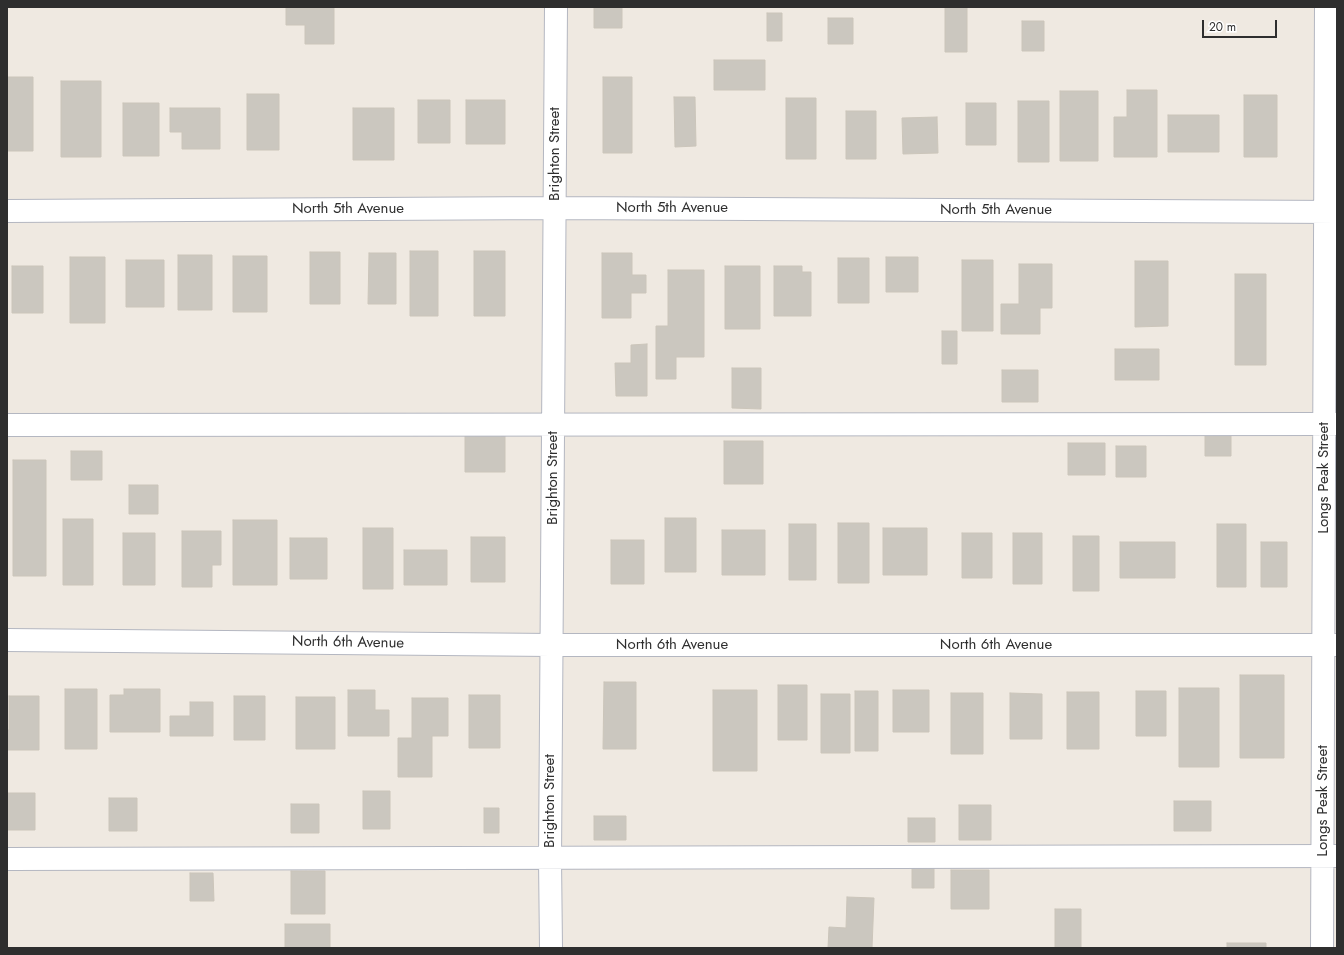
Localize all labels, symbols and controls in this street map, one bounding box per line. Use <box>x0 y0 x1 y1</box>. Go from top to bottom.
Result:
scale bar <box>1204 12 1279 38</box>
text: 20 m <box>1209 18 1236 36</box>
street label: Brighton Street <box>546 107 564 201</box>
street label: North 5th Avenue <box>616 199 728 217</box>
street label: North 5th Avenue <box>292 200 404 218</box>
street label: North 5th Avenue <box>940 201 1052 219</box>
street label: Longs Peak Street <box>1315 422 1333 534</box>
street label: Brighton Street <box>544 431 562 525</box>
street label: North 6th Avenue <box>292 633 404 653</box>
street label: North 6th Avenue <box>616 636 728 654</box>
street label: North 6th Avenue <box>940 636 1052 654</box>
street label: Longs Peak Street <box>1314 745 1332 857</box>
street label: Brighton Street <box>541 754 559 848</box>

